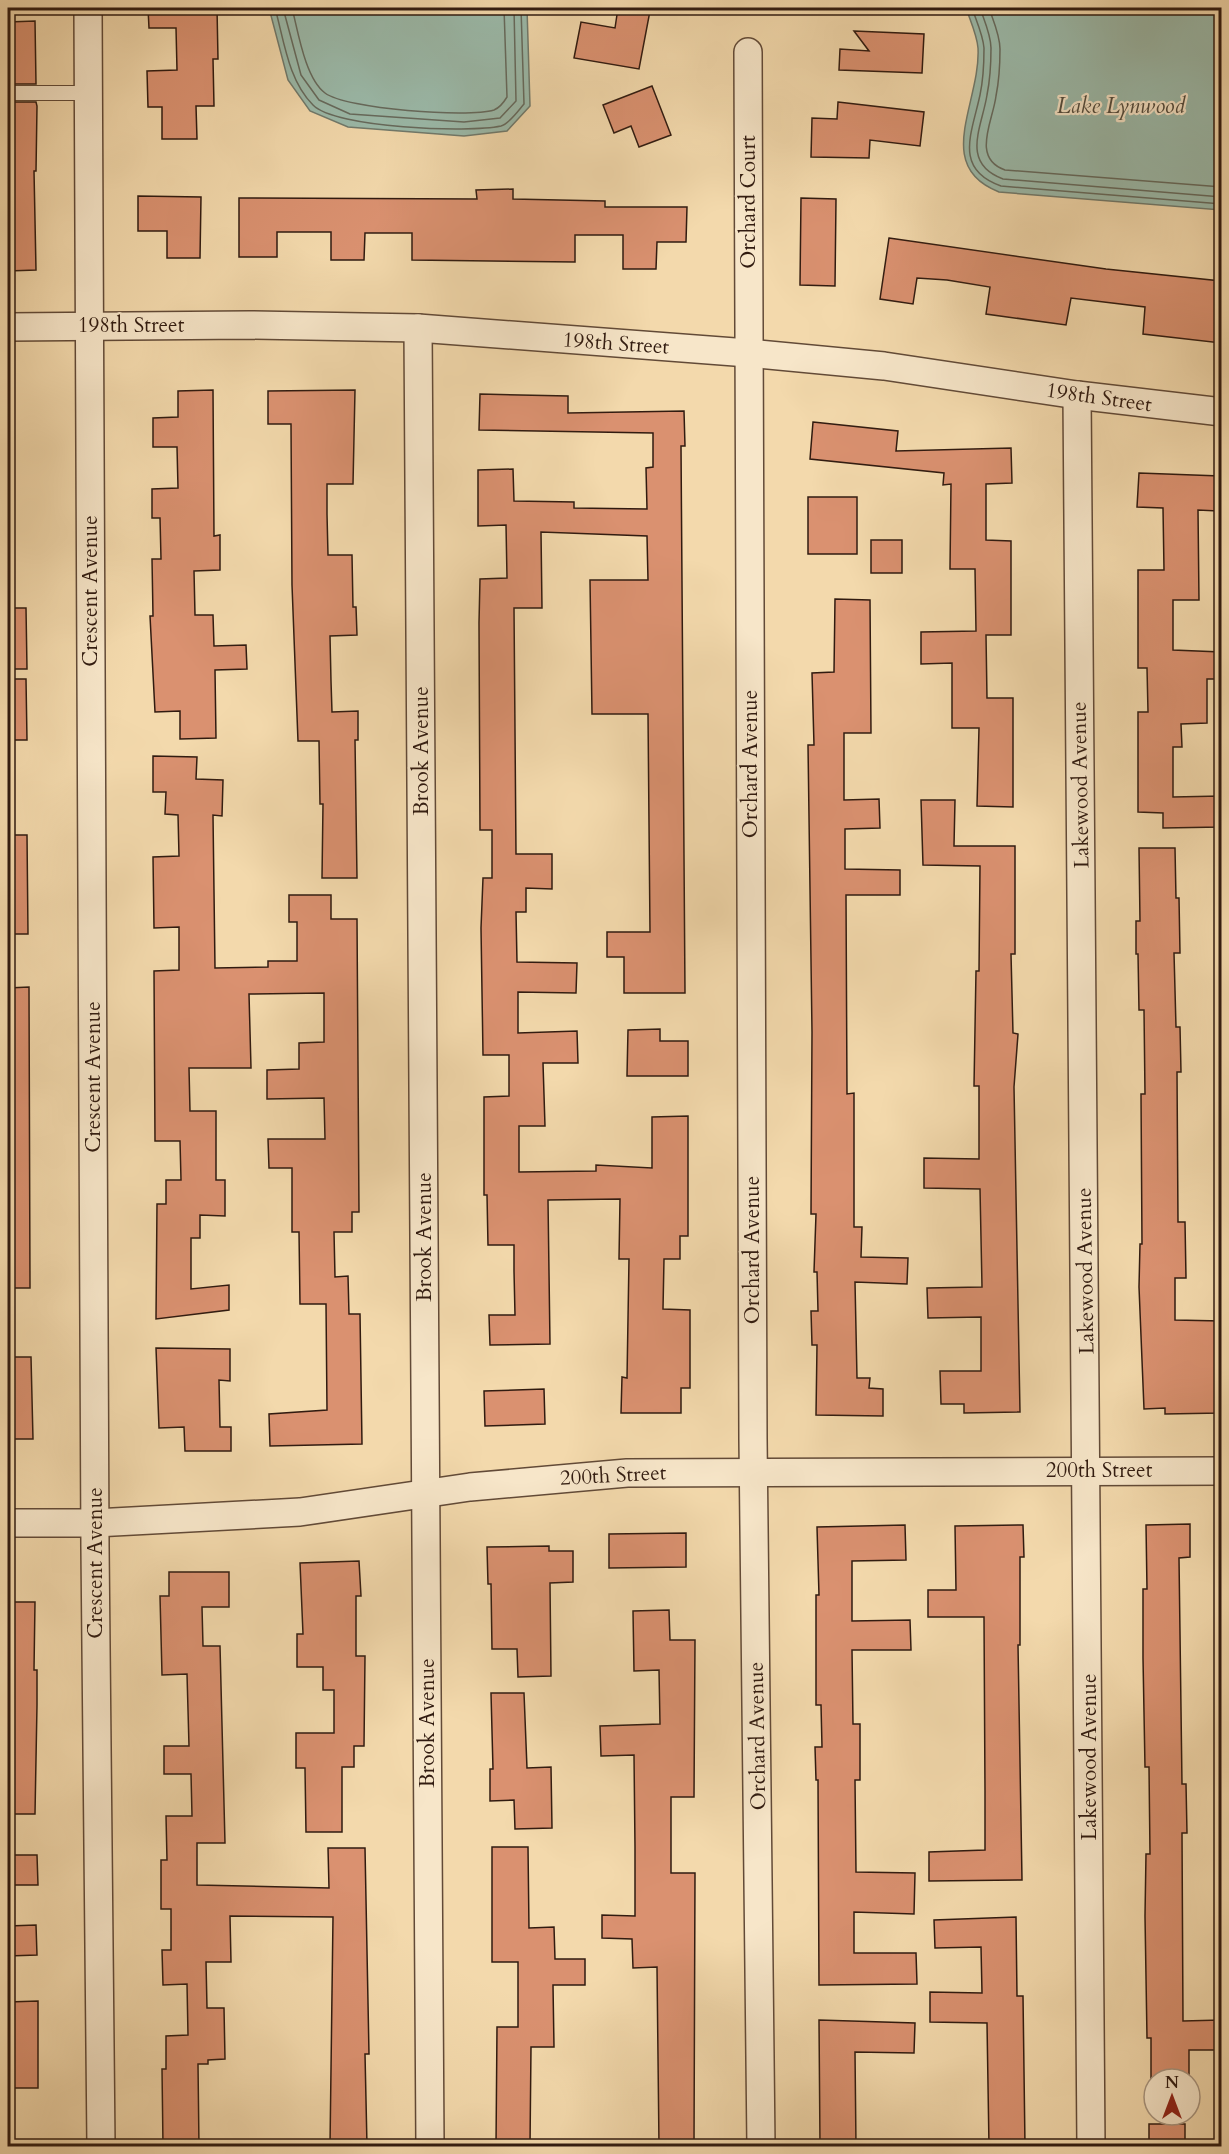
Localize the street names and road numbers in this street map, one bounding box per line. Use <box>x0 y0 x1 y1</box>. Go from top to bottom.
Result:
street label: Orchard Court <box>734 135 763 269</box>
street label: 198th Street <box>78 311 185 340</box>
street label: 198th Street <box>562 325 671 362</box>
street label: 198th Street <box>1044 376 1154 419</box>
street label: Crescent Avenue <box>76 515 105 667</box>
street label: Brook Avenue <box>407 686 436 816</box>
street label: Orchard Avenue <box>736 690 765 838</box>
street label: Lakewood Avenue <box>1065 701 1096 869</box>
street label: Crescent Avenue <box>79 1001 108 1153</box>
street label: Brook Avenue <box>410 1172 439 1302</box>
street label: Orchard Avenue <box>738 1176 767 1324</box>
street label: Lakewood Avenue <box>1070 1187 1101 1355</box>
street label: 200th Street <box>1046 1456 1153 1485</box>
street label: 200th Street <box>559 1458 667 1493</box>
street label: Crescent Avenue <box>81 1487 110 1639</box>
street label: Brook Avenue <box>413 1658 442 1788</box>
street label: Orchard Avenue <box>742 1661 773 1811</box>
street label: Lakewood Avenue <box>1075 1673 1104 1841</box>

